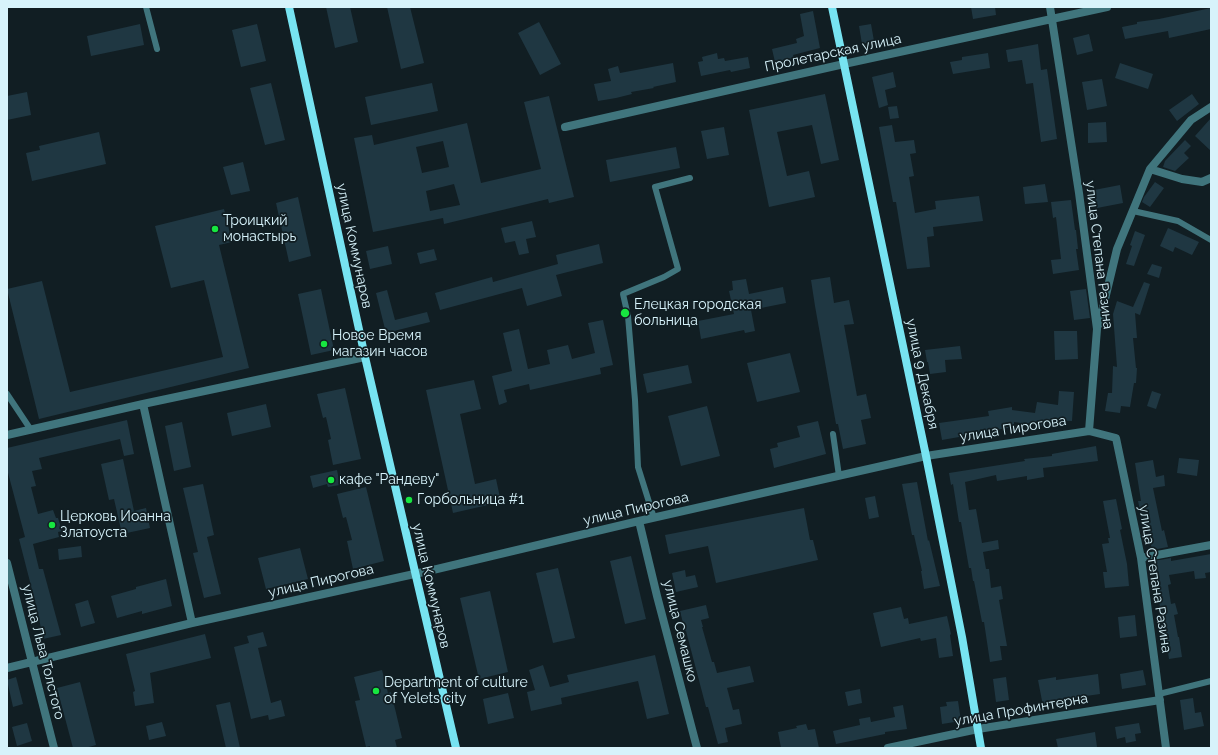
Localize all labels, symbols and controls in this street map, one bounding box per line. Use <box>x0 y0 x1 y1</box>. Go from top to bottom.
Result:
street label: Пролетарская улица <box>763 30 903 76</box>
street label: улица Степана Разина <box>1082 180 1116 330</box>
street label: улица Коммунаров <box>333 182 375 310</box>
place label: Троицкий монастырь <box>223 213 296 246</box>
marker: Троицкий монастырь <box>210 224 220 234</box>
place label: Елецкая городская больница <box>634 297 761 330</box>
marker: Елецкая городская больница <box>619 307 631 319</box>
street label: улица 9 Декабря <box>902 317 942 431</box>
place label: Новое Время магазин часов <box>332 328 428 360</box>
marker: Новое Время магазин часов <box>319 339 329 349</box>
street label: улица Пирогова <box>959 412 1067 446</box>
place label: кафе "Рандеву" <box>339 472 439 488</box>
marker: кафе "Рандеву" <box>326 475 336 485</box>
street label: улица Пирогова <box>582 489 690 529</box>
place label: Горбольница #1 <box>417 492 524 508</box>
marker: Горбольница #1 <box>404 495 414 505</box>
street label: улица Степана Разина <box>1135 504 1175 654</box>
place label: Церковь Иоанна Златоуста <box>60 509 171 542</box>
marker: Церковь Иоанна Златоуста <box>47 520 57 530</box>
street label: улица Коммунаров <box>408 522 454 650</box>
street label: улица Пирогова <box>267 561 375 601</box>
street label: улица Семашко <box>659 578 701 684</box>
street label: улица Льва Толстого <box>18 583 68 721</box>
place label: Department of culture of Yelets city <box>384 675 528 708</box>
marker: Department of culture of Yelets city <box>371 686 381 696</box>
street label: улица Профинтерна <box>953 690 1089 730</box>

